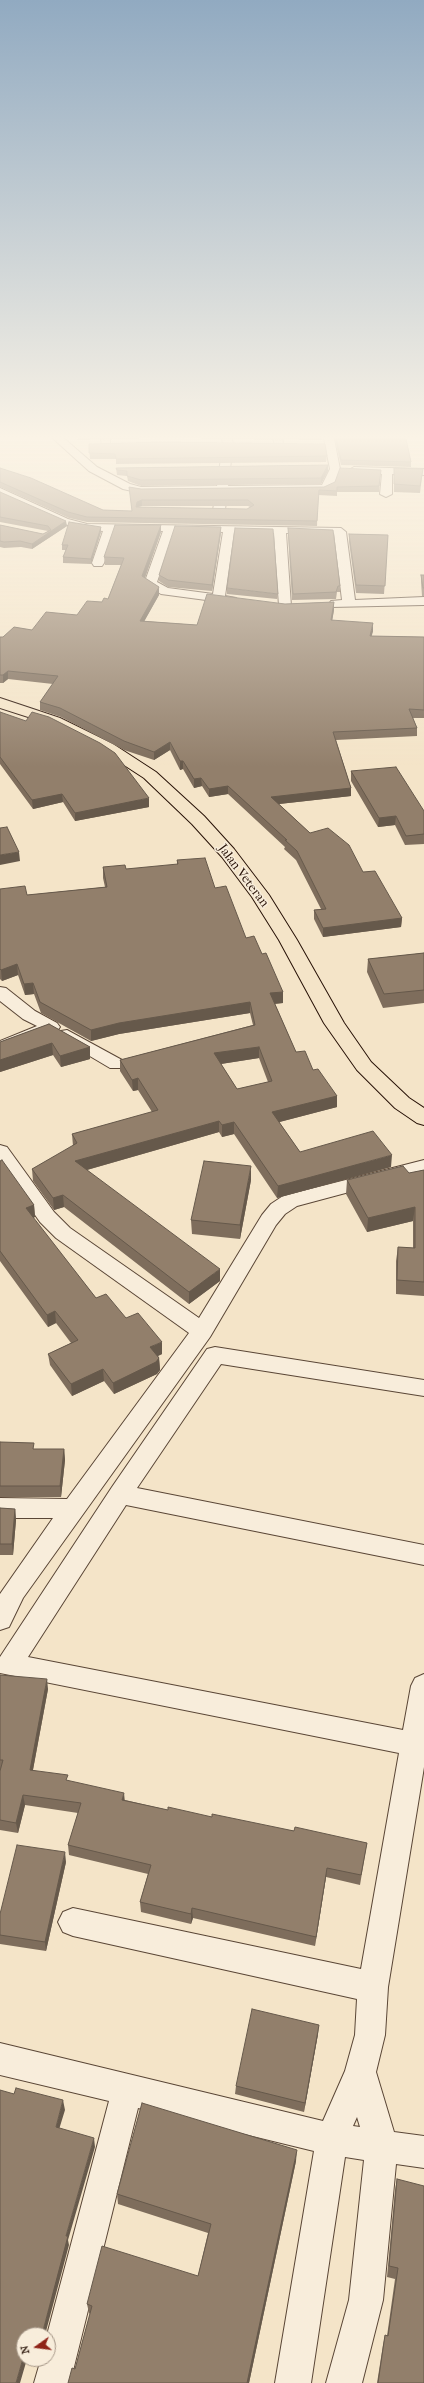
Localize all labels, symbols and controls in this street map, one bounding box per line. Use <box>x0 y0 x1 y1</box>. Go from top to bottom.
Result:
street label: Jalan Veteran <box>214 841 272 911</box>
north arrow <box>16 2327 56 2367</box>
text: N <box>18 2344 32 2355</box>

